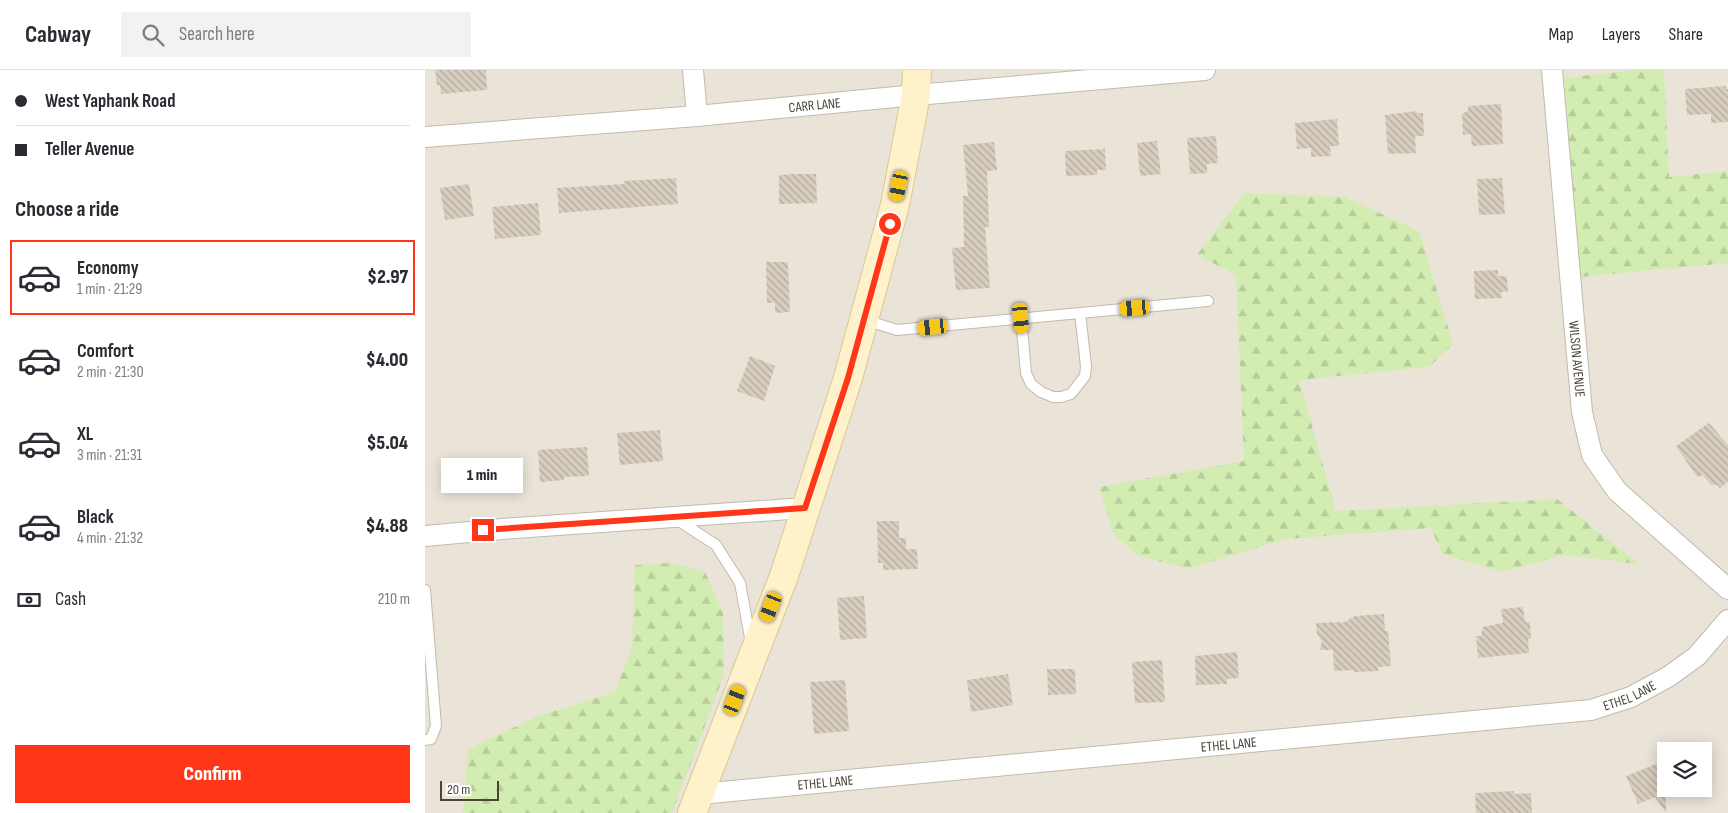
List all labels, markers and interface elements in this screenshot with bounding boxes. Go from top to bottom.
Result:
search box [121,12,471,57]
text: Cabway [25,20,91,49]
icon: search [139,21,167,49]
text: Search here [179,23,255,46]
text: Map [1549,24,1574,45]
text: Layers [1602,24,1641,45]
text: Share [1669,24,1703,45]
text: West Yaphank Road [45,90,175,113]
street label: CARR LANE [788,94,842,116]
text: Teller Avenue [45,138,134,161]
car [888,170,909,202]
text: Choose a ride [15,196,119,223]
route start [879,213,901,235]
icon: car [17,255,62,300]
text: Economy [77,257,139,280]
text: $2.97 [367,266,408,289]
text: 1 min · 21:29 [77,280,142,299]
car [1119,299,1150,317]
car [1011,302,1030,334]
car [917,318,948,336]
street label: WILSON AVENUE [1566,320,1589,398]
icon: car [17,338,62,383]
text: Comfort [77,340,134,363]
text: $4.00 [366,349,408,372]
text: 2 min · 21:30 [77,363,144,382]
icon: car [17,421,62,466]
text: XL [77,423,93,446]
text: $5.04 [367,432,408,455]
text: 3 min · 21:31 [77,446,142,465]
callout: 1 min [442,458,524,492]
text: 1 min [467,466,497,485]
icon: car [17,504,62,549]
text: Black [77,506,114,529]
text: $4.88 [366,515,408,538]
route end [472,519,494,541]
text: 4 min · 21:32 [77,529,143,548]
icon: cash [15,586,43,614]
text: Cash [55,588,86,611]
text: 210 m [378,590,410,609]
car [758,590,783,624]
street label: ETHEL LANE [1601,677,1659,714]
car [722,683,747,717]
street label: ETHEL LANE [1200,733,1258,755]
map controls [1657,742,1712,797]
button: layers [1657,742,1712,797]
button: Confirm [15,745,410,803]
street label: ETHEL LANE [797,771,854,793]
scale bar [440,778,499,801]
text: 20 m [447,781,470,798]

